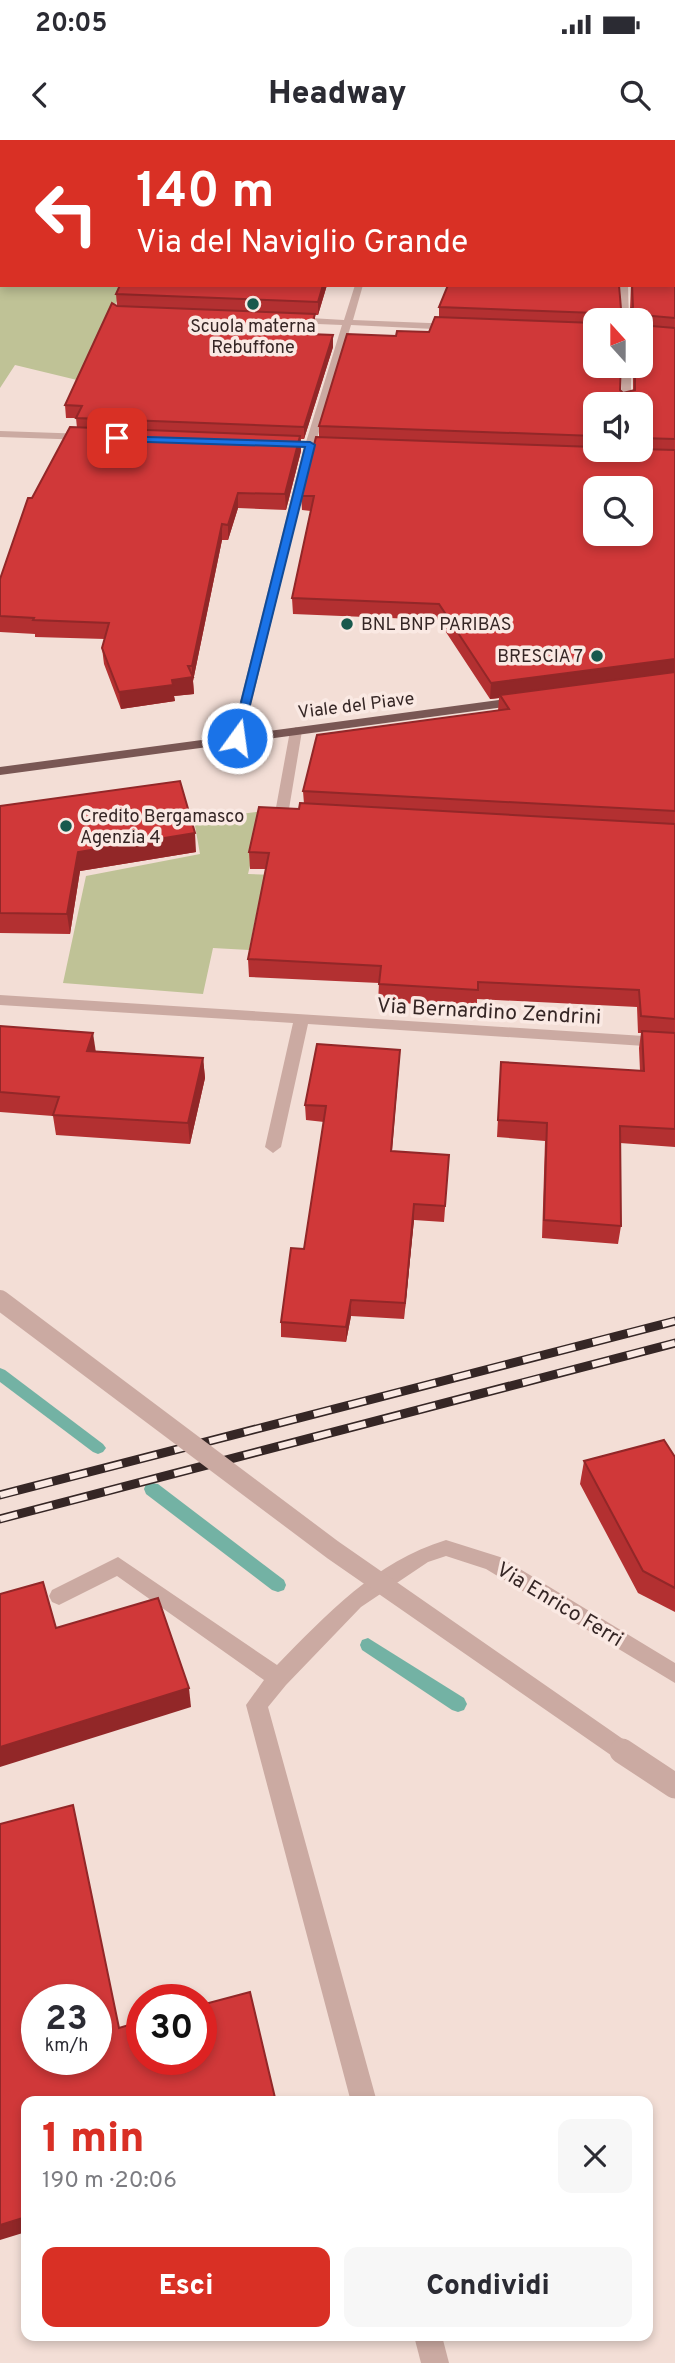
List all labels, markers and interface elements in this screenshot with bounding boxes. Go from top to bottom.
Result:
text: 20:05 [35,8,107,41]
text: Headway [268,75,407,115]
icon: back [21,76,59,114]
icon: search [616,76,654,114]
text: 140 m [136,163,275,225]
icon: left [21,168,112,259]
text: Via del Naviglio Grande [136,224,468,264]
marker: Scuola materna Rebuffone [245,296,261,312]
north arrow [583,308,653,378]
map controls [583,308,653,546]
place label: Scuola materna Rebuffone [190,316,316,360]
button: sound [583,392,653,462]
pin [87,408,147,468]
icon: arrive [98,419,136,457]
button: search [583,476,653,546]
place label: BNL BNP PARIBAS [361,614,512,637]
marker: BNL BNP PARIBAS [339,616,355,632]
place label: BRESCIA 7 [497,646,583,669]
marker: BRESCIA 7 [589,648,605,664]
street label: Viale del Piave [297,688,416,725]
position arrow [200,701,274,775]
place label: Credito Bergamasco Agenzia 4 [80,806,244,850]
marker: Credito Bergamasco Agenzia 4 [58,818,74,834]
street label: Via Bernardino Zendrini [376,993,602,1032]
street label: Via Enrico Ferri [491,1557,628,1654]
speed limit sign: 30 [126,1984,217,2075]
text: 23 [45,1998,88,2042]
text: km/h [45,2035,88,2058]
text: 1 min [42,2114,145,2167]
button: close [558,2119,632,2193]
text: 190 m · 20:06 [42,2167,177,2196]
button: Esci [42,2247,330,2327]
button: Condividi [344,2247,632,2327]

